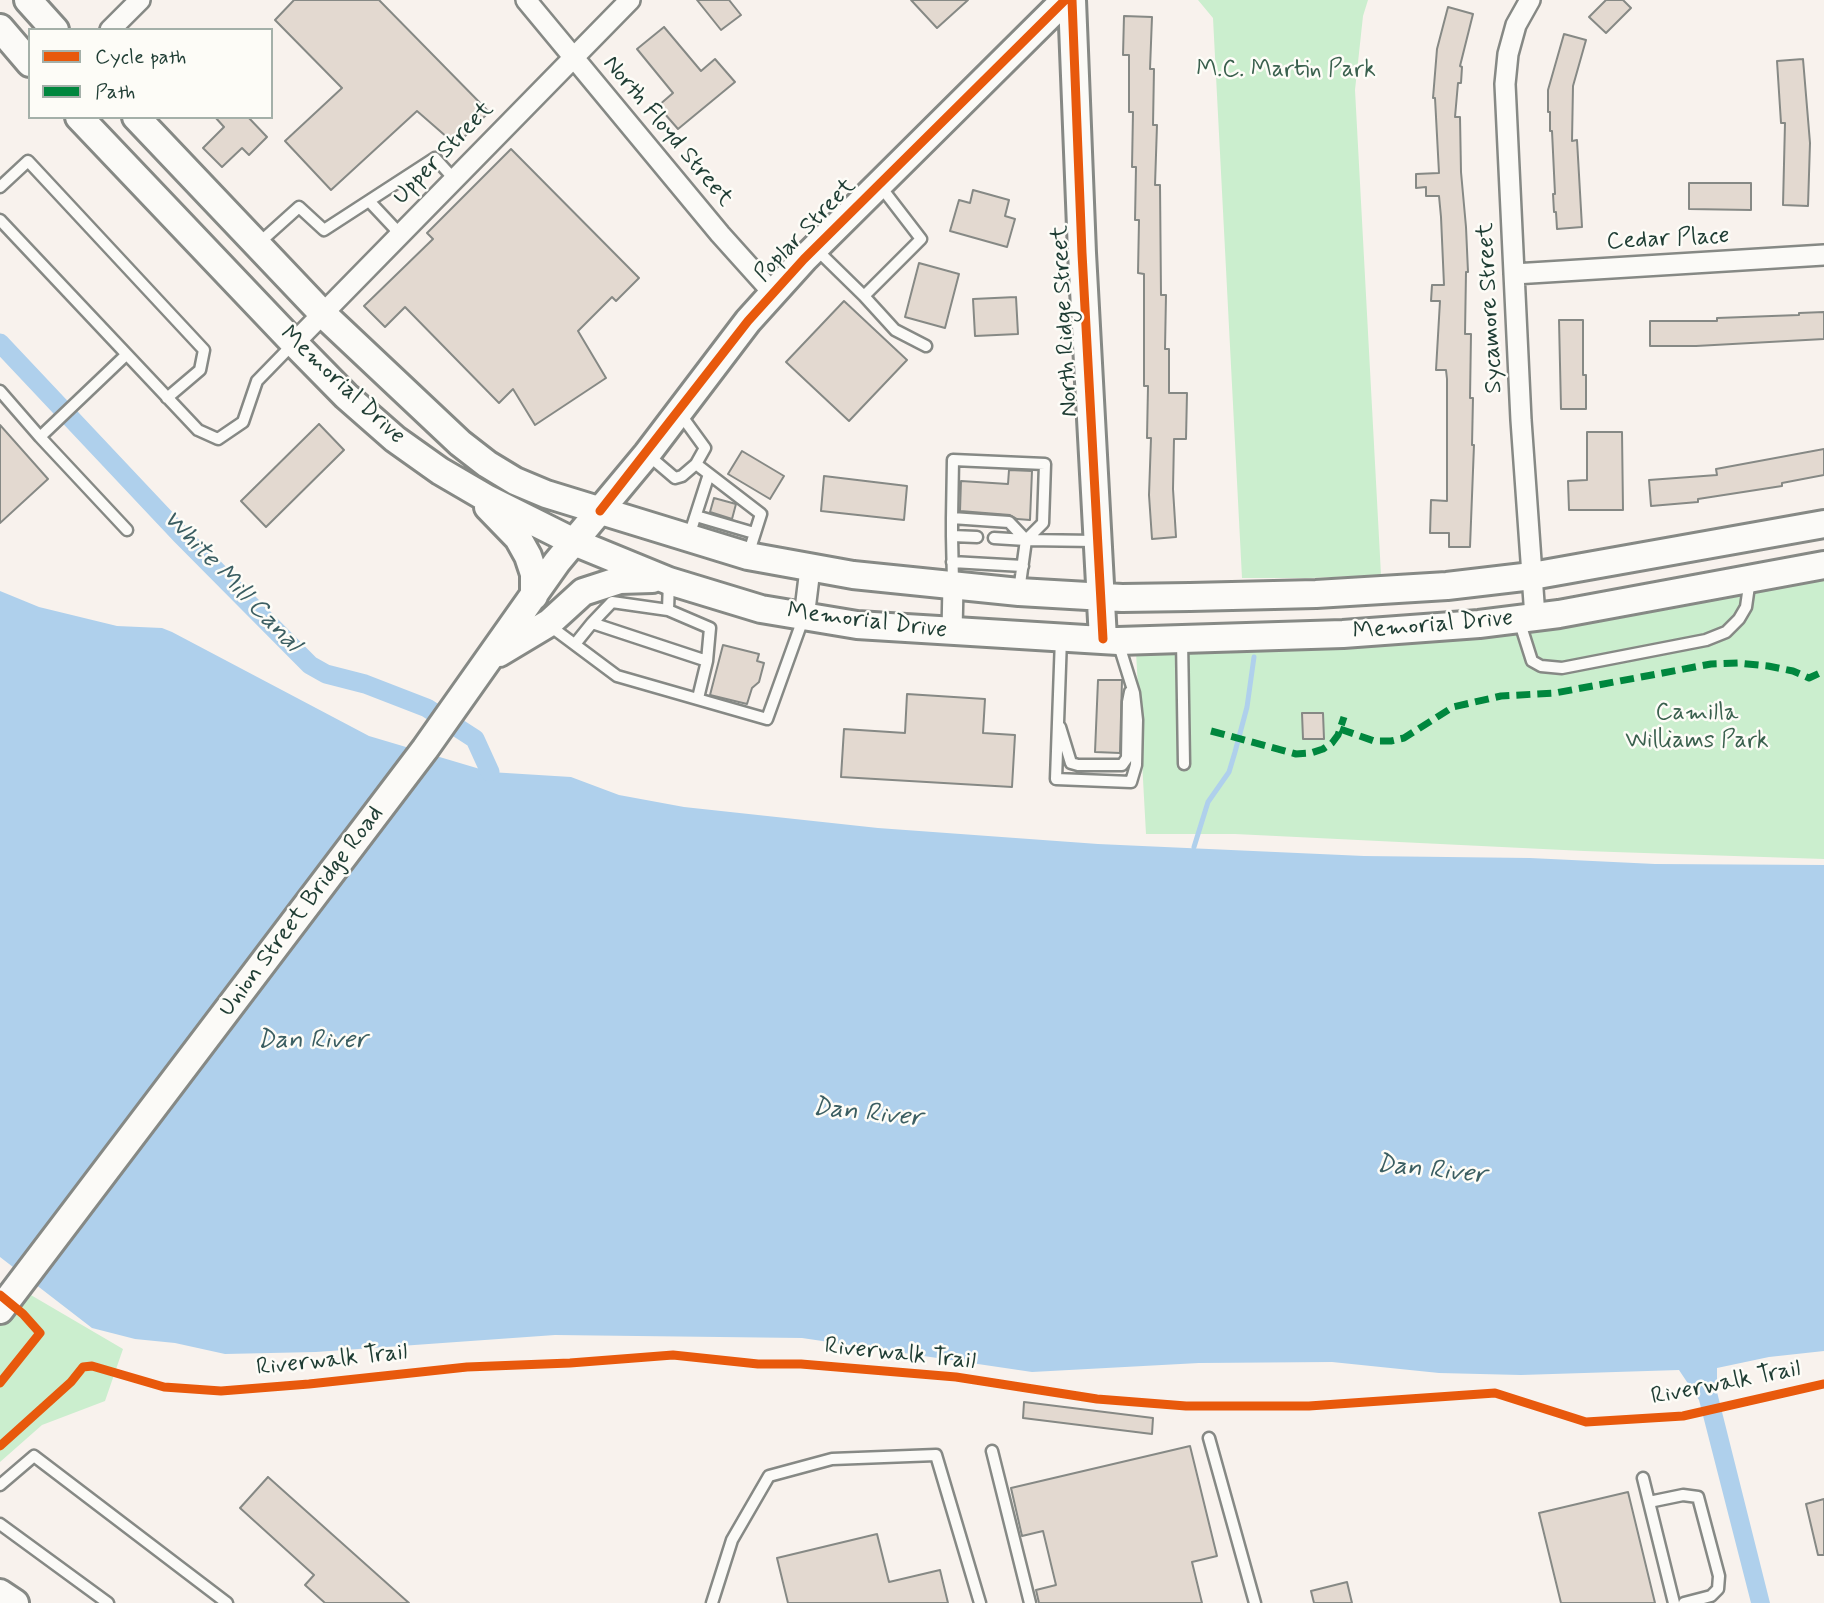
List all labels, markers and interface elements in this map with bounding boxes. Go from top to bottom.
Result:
legend [28,28,273,119]
text: Cycle path [95,43,186,71]
street label: North Floyd Street [595,51,739,213]
park label: M.C. Martin Park [1196,57,1376,85]
text: Path [95,78,135,106]
street label: Upper Street [387,96,501,212]
street label: Poplar Street [749,173,863,289]
street label: Sycamore Street [1472,222,1510,394]
street label: Cedar Place [1606,222,1730,258]
street label: North Ridge Street [1047,224,1085,418]
street label: Memorial Drive [273,321,411,451]
water label: White Mill Canal [155,504,307,660]
street label: Memorial Drive [785,598,949,646]
street label: Memorial Drive [1352,605,1514,647]
park label: Camilla Williams Park [1625,700,1769,756]
street label: Union Street Bridge Road [213,801,391,1023]
water label: Dan River [257,1026,367,1058]
water label: Dan River [810,1093,924,1135]
water label: Dan River [1374,1150,1488,1192]
street label: Riverwalk Trail [823,1333,977,1377]
street label: Riverwalk Trail [255,1339,409,1383]
street label: Riverwalk Trail [1649,1355,1803,1413]

